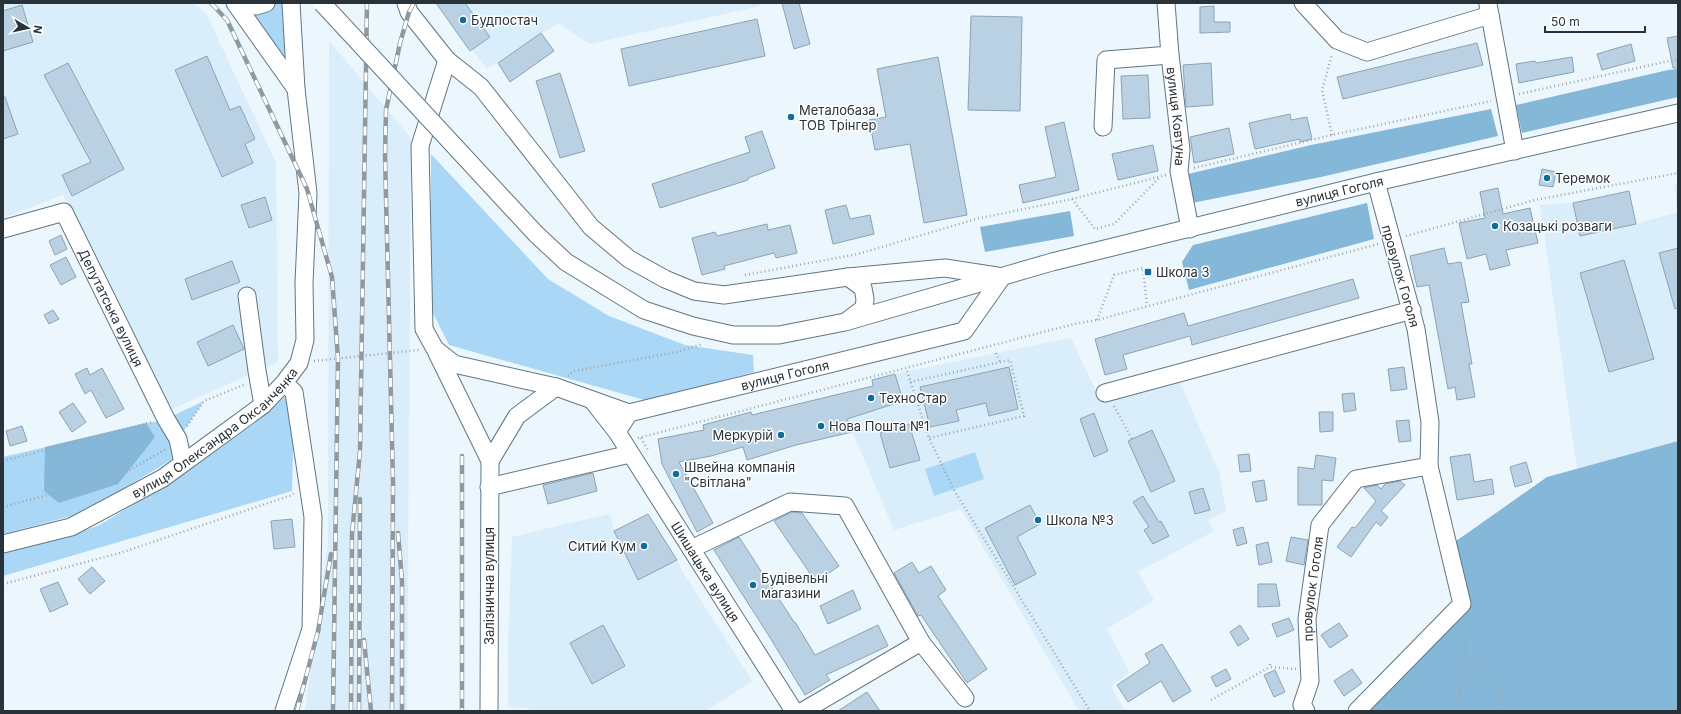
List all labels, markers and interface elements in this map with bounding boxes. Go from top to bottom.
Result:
north arrow [8,8,48,48]
scale bar [1545,8,1645,34]
place label: Будпостач [471,12,538,28]
text: 50 m [1551,14,1580,29]
marker: Будпостач [458,15,468,25]
text: N [30,24,45,35]
street label: вулиця Ковтуна [1163,66,1189,167]
place label: Металобаза, ТОВ Трінгер [799,102,879,133]
marker: Металобаза, ТОВ Трінгер [786,112,796,122]
place label: Теремок [1555,170,1610,186]
street label: вулиця Гоголя [1294,173,1385,210]
marker: Теремок [1542,173,1552,183]
place label: Козацькі розваги [1503,218,1612,234]
marker: Козацькі розваги [1490,221,1500,231]
street label: провулок Гоголя [1379,223,1423,329]
street label: Депутатська вулиця [75,246,147,369]
place label: Школа 3 [1156,264,1209,280]
marker: Школа 3 [1143,267,1153,277]
street label: вулиця Гоголя [739,356,831,393]
street label: вулиця Олександра Оксанченка [129,364,301,501]
place label: ТехноСтар [879,390,947,406]
marker: ТехноСтар [866,393,876,403]
place label: Нова Пошта №1 [829,418,929,434]
marker: Нова Пошта №1 [816,421,826,431]
place label: Меркурій [713,427,773,443]
marker: Меркурій [776,430,786,440]
place label: Швейна компанія "Світлана" [684,459,795,490]
marker: Швейна компанія "Світлана" [671,469,681,479]
place label: Школа №3 [1046,512,1114,528]
marker: Школа №3 [1033,515,1043,525]
street label: Шишацька вулиця [668,519,743,625]
street label: Залізнична вулиця [481,527,497,645]
street label: провулок Гоголя [1299,535,1326,642]
place label: Ситий Кум [568,538,636,554]
marker: Ситий Кум [639,541,649,551]
place label: Будівельні магазини [761,570,828,601]
marker: Будівельні магазини [748,580,758,590]

